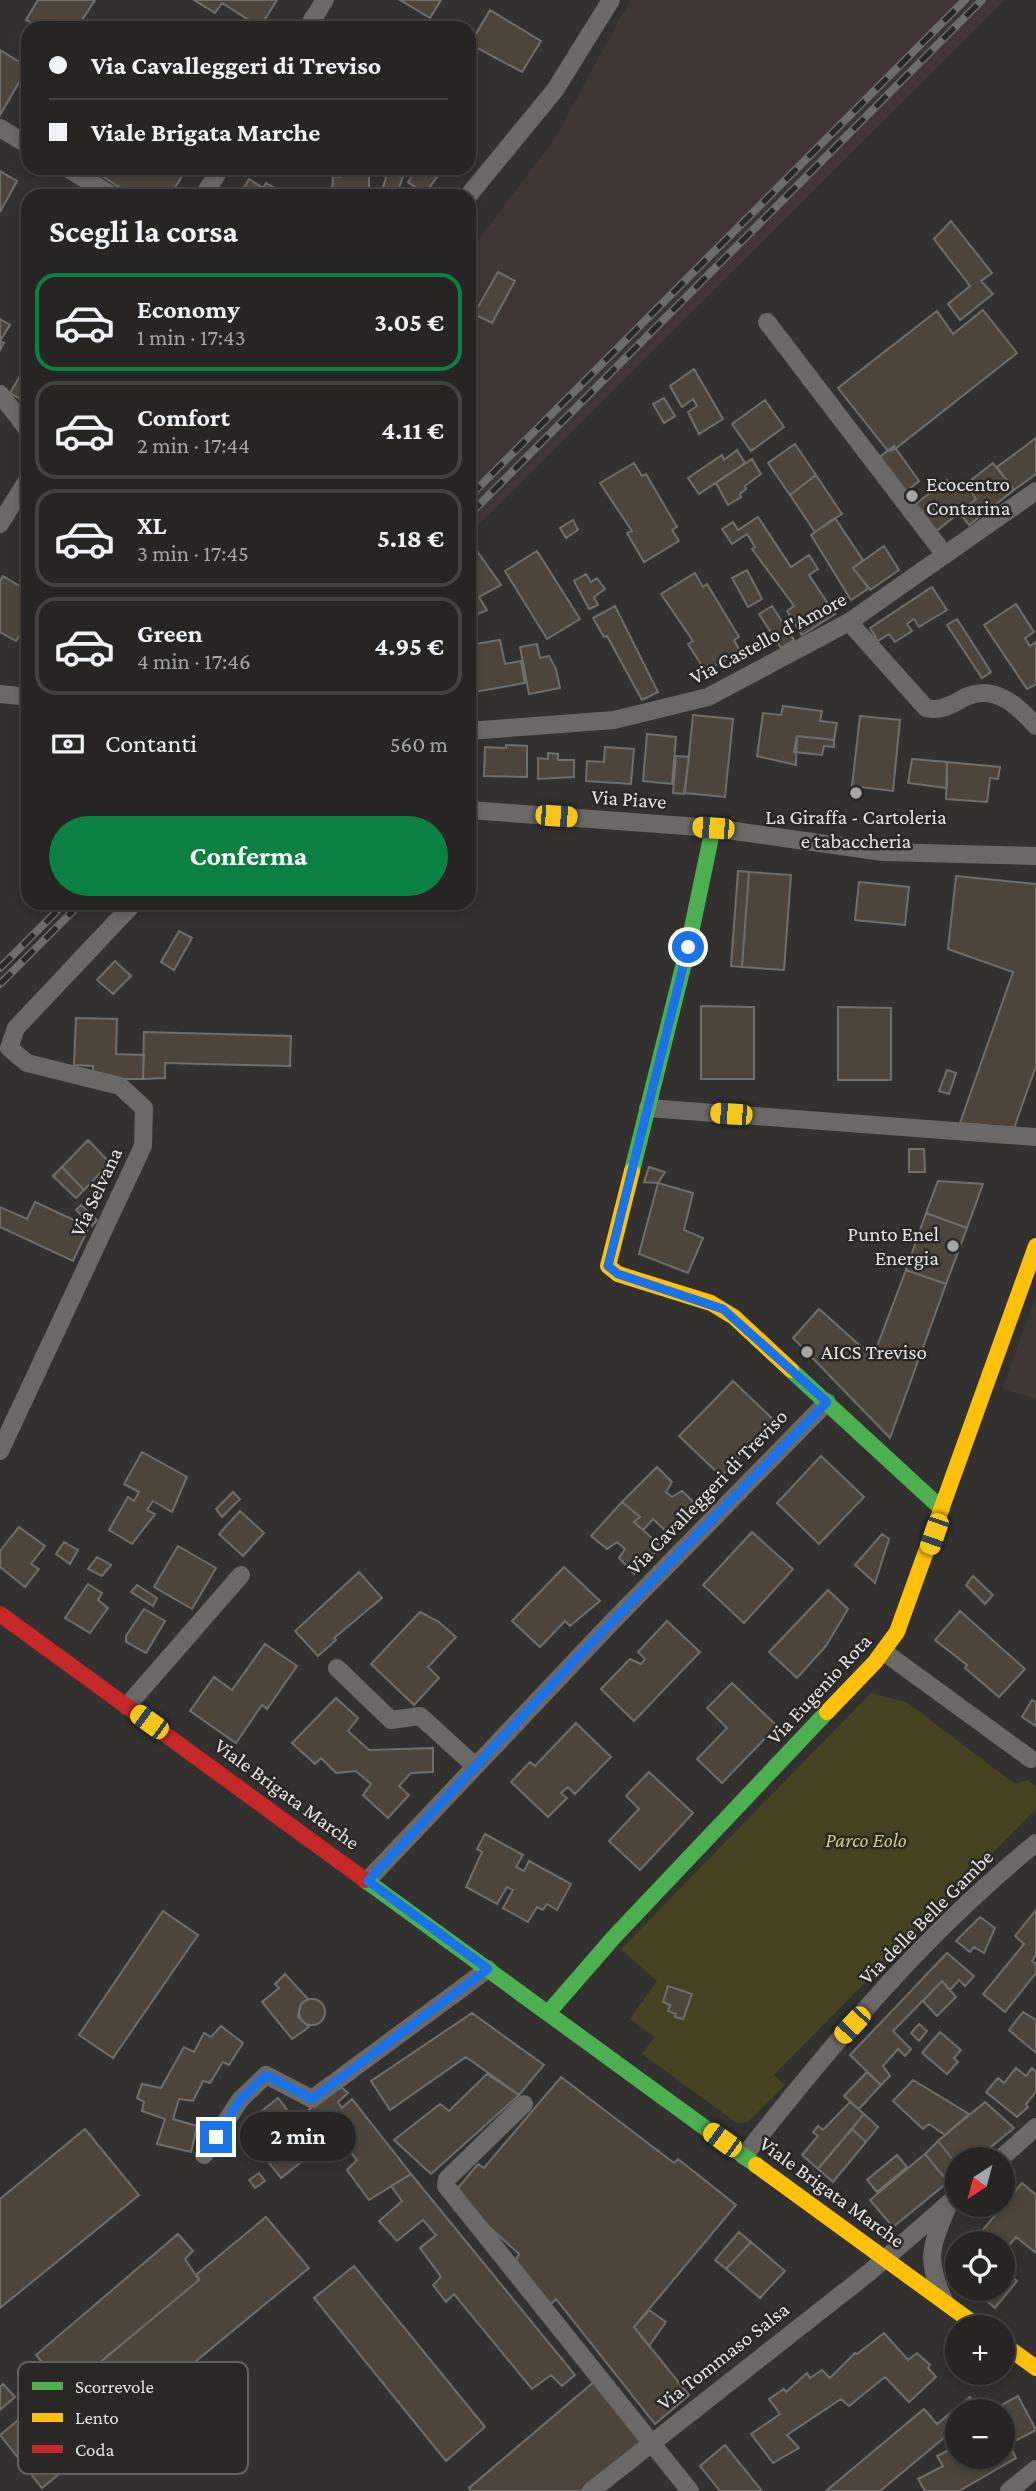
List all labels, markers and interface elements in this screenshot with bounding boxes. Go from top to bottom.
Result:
text: Via Cavalleggeri di Treviso [91,51,381,80]
text: Viale Brigata Marche [91,118,320,147]
text: Scegli la corsa [49,213,238,249]
icon: car [53,291,116,354]
text: Economy [137,295,240,324]
text: 3.05 € [374,308,444,337]
text: 1 min · 17:43 [137,324,246,350]
icon: car [53,399,116,462]
text: Comfort [137,403,230,432]
text: 4.11 € [381,416,444,445]
text: 2 min · 17:44 [137,432,250,458]
place label: Ecocentro Contarina [926,472,1011,520]
marker: Ecocentro Contarina [904,488,920,504]
icon: car [53,507,116,570]
text: XL [137,511,166,540]
text: 5.18 € [377,524,444,553]
text: 3 min · 17:45 [137,540,249,566]
street label: Via Castello d'Amore [686,587,850,689]
icon: car [53,615,116,678]
text: Green [137,619,203,648]
text: 4.95 € [374,632,444,661]
text: 4 min · 17:46 [137,648,251,674]
icon: cash [49,725,87,763]
text: Contanti [105,729,197,758]
text: 560 m [390,731,448,757]
street label: Via Piave [591,784,667,814]
marker: La Giraffa - Cartoleria e tabaccheria [848,785,864,801]
car [535,804,578,828]
place label: La Giraffa - Cartoleria e tabaccheria [765,805,947,853]
button: Conferma [49,816,448,896]
car [692,816,735,840]
route start [672,931,704,963]
car [710,1102,753,1126]
street label: Via Selvana [65,1143,127,1240]
place label: Punto Enel Energia [847,1222,939,1270]
marker: Punto Enel Energia [945,1238,961,1254]
place label: AICS Treviso [821,1340,927,1364]
marker: AICS Treviso [799,1344,815,1360]
street label: Via Cavalleggeri di Treviso [622,1404,792,1580]
car [918,1511,951,1557]
street label: Via Eugenio Rota [762,1629,876,1749]
car [126,1701,173,1743]
street label: Viale Brigata Marche [210,1733,364,1855]
park label: Parco Eolo [825,1828,907,1852]
street label: Via delle Belle Gambe [854,1845,998,1989]
car [830,2002,875,2048]
callout: 2 min [241,2112,356,2162]
car [699,2119,746,2161]
route end [200,2121,232,2153]
text: 2 min [270,2123,326,2149]
street label: Viale Brigata Marche [755,2131,909,2253]
north arrow [945,2147,1015,2217]
map controls [945,2147,1015,2469]
button: locate [945,2231,1015,2301]
street label: Via Tommaso Salsa [652,2297,794,2415]
button: + [945,2315,1015,2385]
legend [18,2362,248,2474]
text: Scorrevole [75,2376,154,2397]
button: − [945,2399,1015,2469]
text: Lento [75,2407,119,2428]
text: Coda [75,2439,115,2460]

